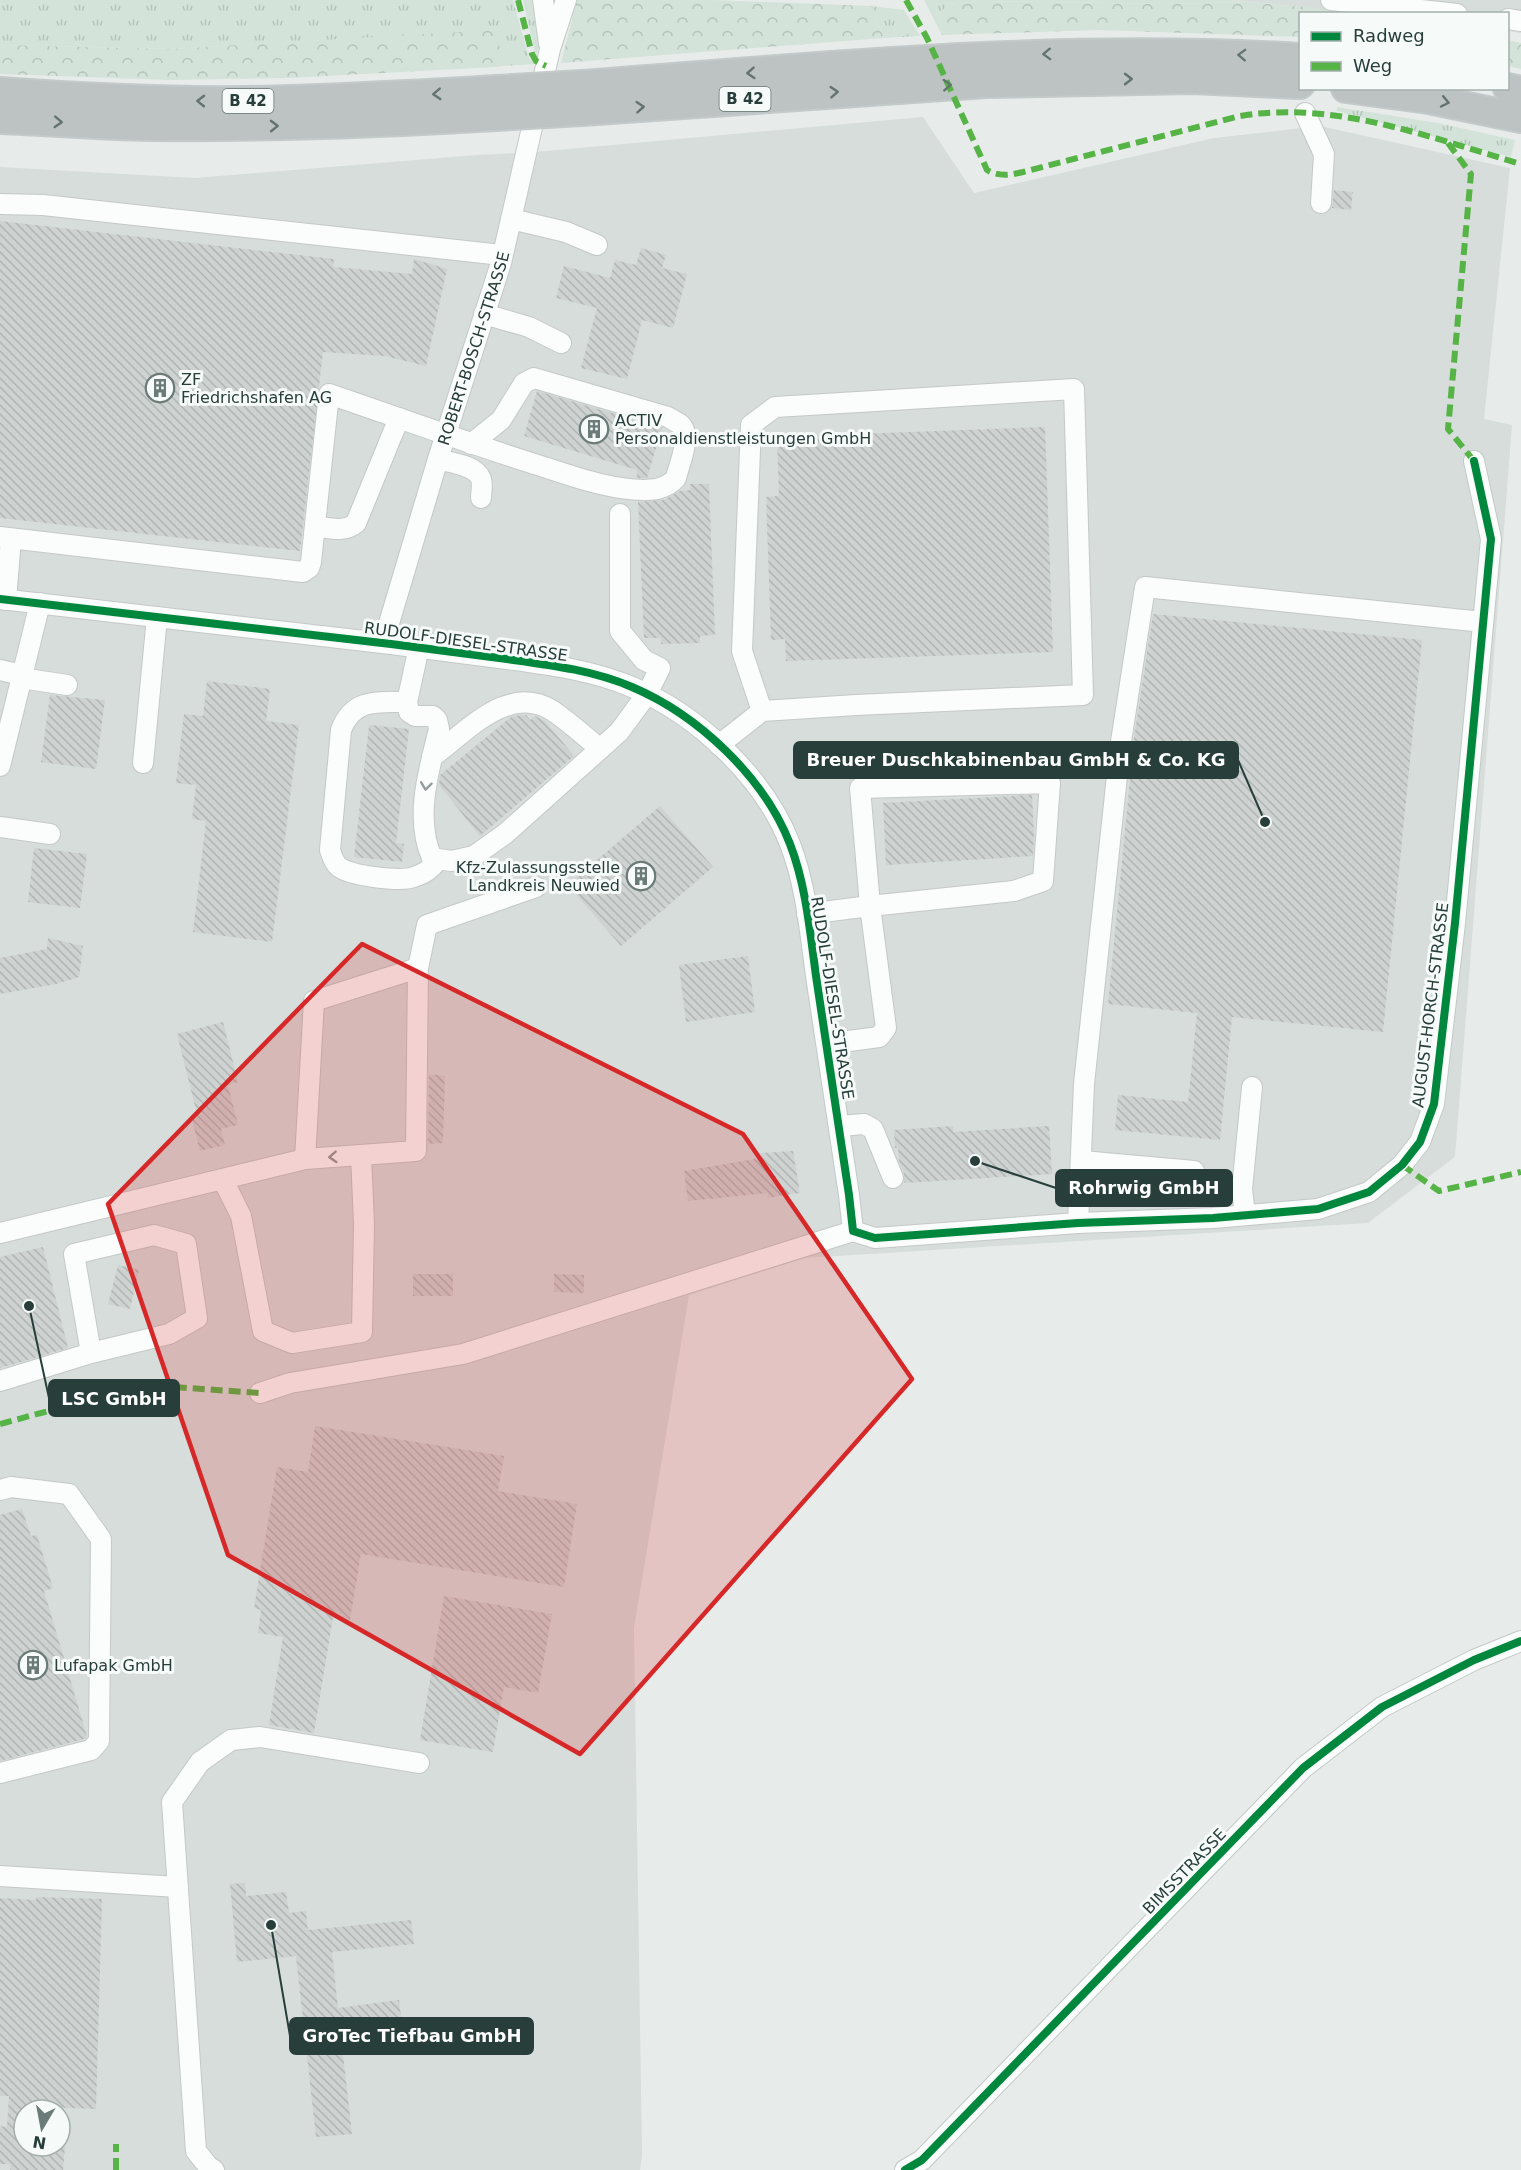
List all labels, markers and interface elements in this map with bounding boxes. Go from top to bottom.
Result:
legend [1299,12,1509,90]
text: Radweg [1353,25,1425,46]
one-way arrow [1043,48,1052,61]
one-way arrow [1238,48,1247,61]
text: Weg [1353,55,1392,76]
one-way arrow [747,66,756,79]
one-way arrow [1124,73,1133,85]
one-way arrow [943,78,952,91]
one-way arrow [830,86,839,99]
one-way arrow [433,87,442,100]
road number: B 42 [720,87,771,111]
road number: B 42 [222,89,274,113]
one-way arrow [196,95,205,107]
one-way arrow [1440,95,1450,108]
one-way arrow [635,100,644,113]
one-way arrow [54,115,63,128]
one-way arrow [270,119,279,132]
street label: ROBERT-BOSCH-STRASSE [434,250,513,448]
place label: ZF Friedrichshafen AG [181,370,332,407]
building icon: ZF Friedrichshafen AG [144,372,176,404]
place label: ACTIV Personaldienstleistungen GmbH [615,411,871,448]
building icon: ACTIV Personaldienstleistungen GmbH [578,413,610,445]
street label: RUDOLF-DIESEL-STRASSE [363,618,569,665]
callout: Breuer Duschkabinenbau GmbH & Co. KG [794,742,1238,778]
text: Breuer Duschkabinenbau GmbH & Co. KG [806,749,1226,770]
one-way arrow [420,781,433,790]
place label: Kfz-Zulassungsstelle Landkreis Neuwied [456,858,620,895]
building icon: Kfz-Zulassungsstelle Landkreis Neuwied [625,860,657,892]
street label: RUDOLF-DIESEL-STRASSE [807,895,858,1101]
street label: AUGUST-HORCH-STRASSE [1408,901,1453,1109]
one-way arrow [329,1150,338,1163]
callout: Rohrwig GmbH [1056,1170,1232,1206]
text: Rohrwig GmbH [1068,1177,1220,1198]
callout: LSC GmbH [49,1380,179,1416]
text: LSC GmbH [61,1388,167,1409]
building icon: Lufapak GmbH [17,1649,49,1681]
place label: Lufapak GmbH [54,1656,173,1675]
street label: BIMSSTRASSE [1139,1825,1230,1918]
callout: GroTec Tiefbau GmbH [290,2018,533,2054]
text: GroTec Tiefbau GmbH [302,2025,522,2046]
north arrow [12,2098,72,2158]
text: N [31,2132,48,2153]

